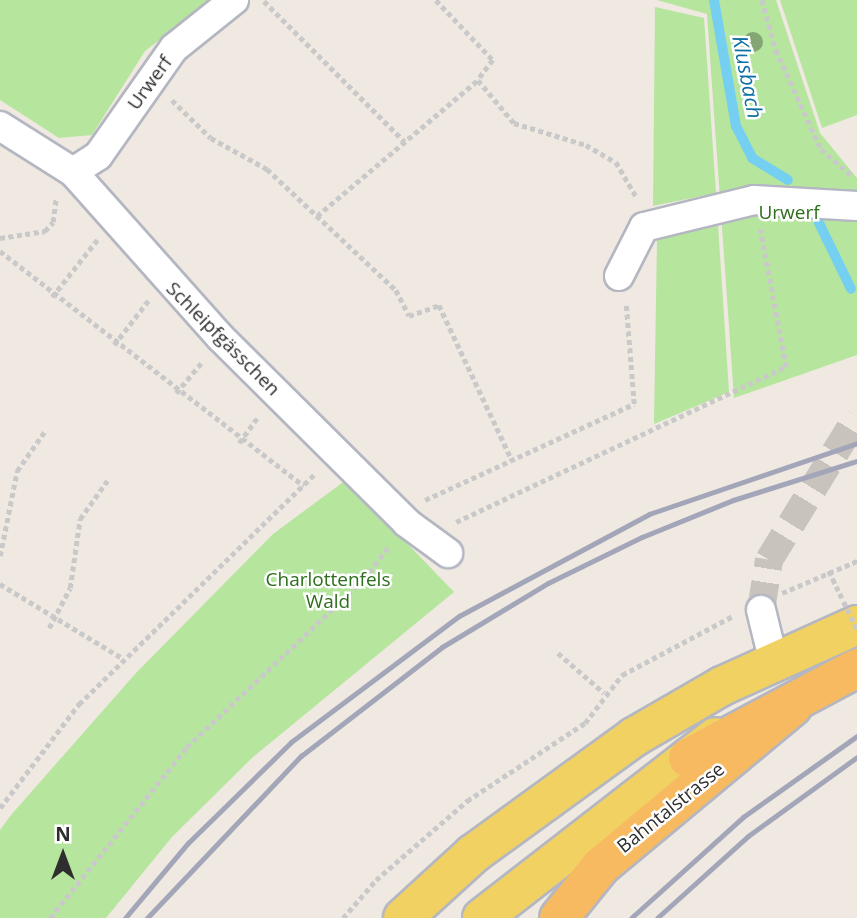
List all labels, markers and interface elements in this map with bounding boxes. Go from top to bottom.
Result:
water label: Klusbach [728,33,768,121]
street label: Urwerf [123,52,177,114]
park label: Urwerf [758,202,820,224]
street label: Schleipfgässchen [161,277,285,401]
park label: Charlottenfels Wald [266,569,390,613]
street label: Bahntalstrasse [613,758,729,858]
north arrow [28,820,98,890]
text: N [55,821,71,847]

